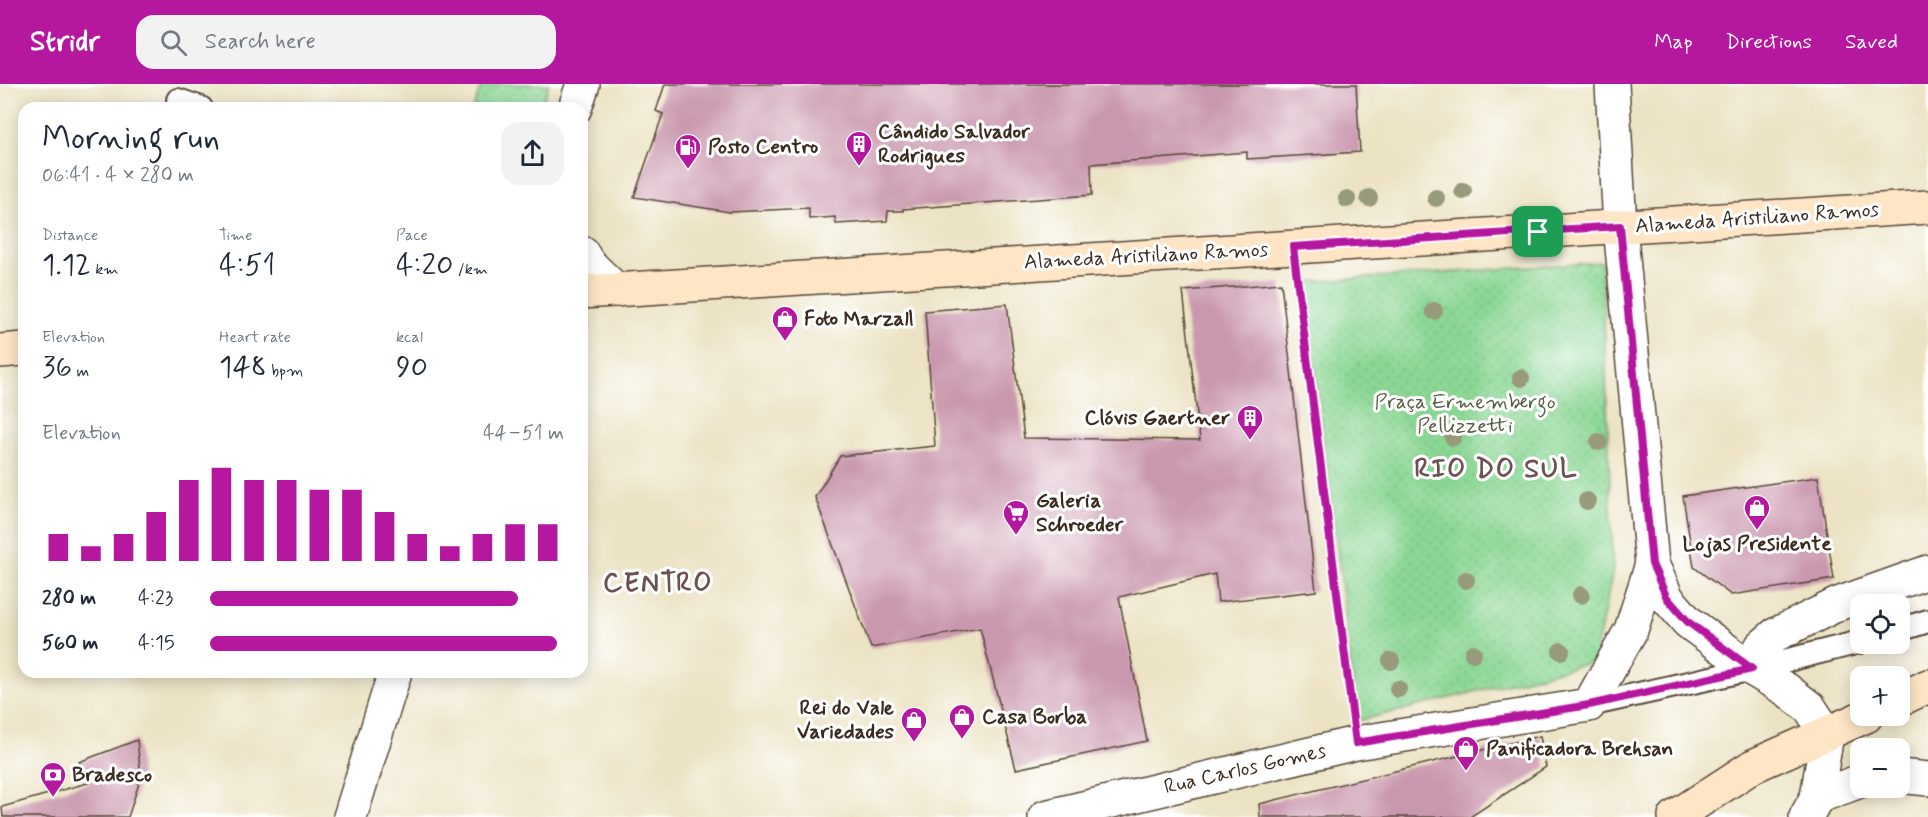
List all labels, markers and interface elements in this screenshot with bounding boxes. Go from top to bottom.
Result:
search box [136,15,556,69]
text: Stridr [30,24,100,61]
icon: search [157,26,190,59]
text: Search here [205,28,316,56]
text: Map [1654,28,1693,56]
text: Directions [1726,28,1812,56]
text: Saved [1845,28,1898,56]
text: Morning run [42,117,220,161]
place label: Cândido Salvador Rodrigues [878,118,1031,170]
button: share [501,122,564,185]
building icon: Cândido Salvador Rodrigues [844,129,874,167]
fuel station icon: Posto Centro [673,132,703,170]
place label: Posto Centro [708,133,818,161]
text: 06:41 · 4 × 280 m [42,162,194,189]
street label: Alameda Aristiliano Ramos [1634,196,1880,240]
pin [1512,206,1563,257]
icon: arrive [1521,215,1554,248]
text: Distance [42,225,98,246]
text: Time [219,225,253,246]
text: Pace [396,225,428,246]
street label: Alameda Aristiliano Ramos [1023,236,1269,276]
text: 1.12 [42,246,91,285]
text: 4:51 [219,246,275,285]
text: 4:20 [396,246,453,285]
text: km [91,259,119,280]
text: /km [453,259,488,280]
shop icon: Foto Marzall [770,304,800,342]
place label: Foto Marzall [804,305,914,333]
text: Elevation [42,327,105,348]
text: Heart rate [219,327,291,348]
text: kcal [396,327,423,348]
text: 36 [42,348,72,387]
text: 148 [219,348,267,387]
text: 90 [396,348,428,387]
text: m [72,361,89,382]
text: bpm [267,361,303,382]
park label: Praça Ermembergo Pellizzetti [1374,388,1556,440]
building icon: Clóvis Gaertner [1235,403,1265,441]
place label: Clóvis Gaertner [1084,404,1230,432]
text: Elevation [42,420,121,447]
text: 44–51 m [483,420,564,447]
district label: RIO DO SUL [1414,452,1578,487]
place label: Galeria Schroeder [1036,487,1124,539]
shop icon: Lojas Presidente [1742,493,1772,531]
supermarket icon: Galeria Schroeder [1001,498,1031,536]
place label: Lojas Presidente [1682,530,1832,558]
district label: CENTRO [603,566,713,601]
text: 280 m [42,585,96,612]
text: 4:23 [138,585,173,612]
map controls [1850,594,1910,798]
button: locate [1850,594,1910,654]
text: 560 m [42,630,98,657]
text: 4:15 [138,630,175,657]
button: + [1850,666,1910,726]
place label: Rei do Vale Variedades [797,694,895,746]
shop icon: Casa Borba [947,702,977,740]
place label: Casa Borba [982,703,1087,731]
shop icon: Rei do Vale Variedades [899,705,929,743]
shop icon: Panificadora Brehsan [1451,734,1481,772]
place label: Panificadora Brehsan [1486,735,1673,763]
street label: Rua Carlos Gomes [1161,737,1329,801]
button: − [1850,738,1910,798]
bank icon: Bradesco [38,760,68,798]
place label: Bradesco [72,761,152,789]

